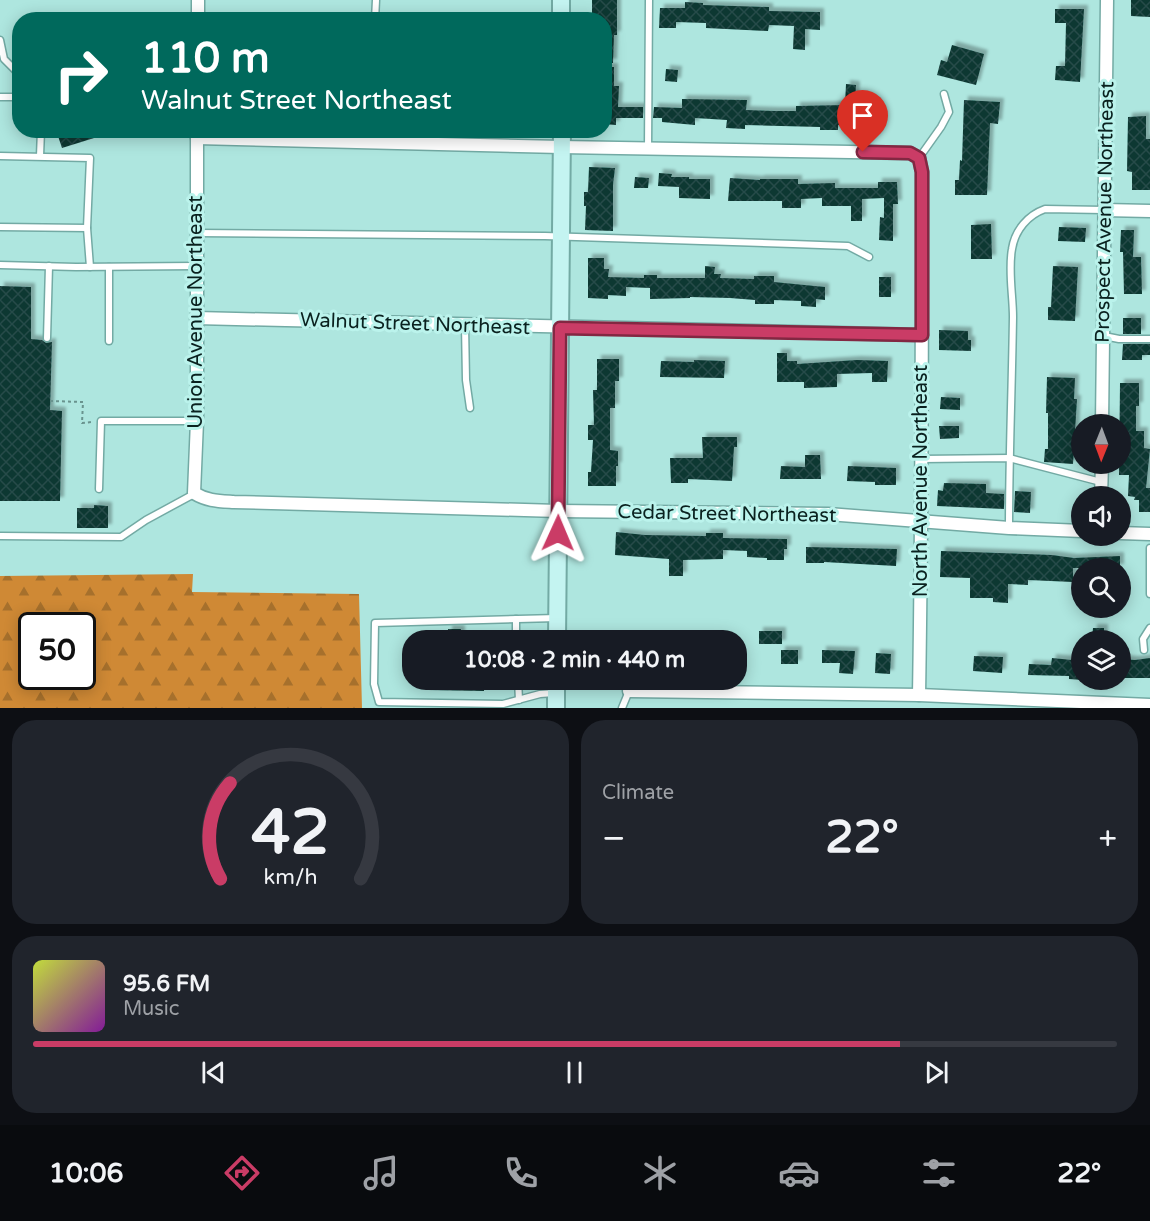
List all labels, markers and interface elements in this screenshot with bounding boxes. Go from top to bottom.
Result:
text: 110 m [141,33,270,84]
icon: right [42,36,120,114]
street label: Prospect Avenue Northeast [1091,81,1119,343]
text: Walnut Street Northeast [141,84,452,117]
pin [837,90,888,152]
icon: arrive [846,99,879,132]
street label: Union Avenue Northeast [184,195,208,429]
street label: Walnut Street Northeast [300,308,531,340]
street label: North Avenue Northeast [909,364,933,597]
north arrow [1071,414,1131,474]
map controls [1071,414,1131,690]
button: sound [1071,486,1131,546]
street label: Cedar Street Northeast [617,500,837,528]
position arrow [526,501,590,565]
button: search [1071,558,1131,618]
speed limit sign: 50 [18,612,96,690]
button: layers [1071,630,1131,690]
text: 10:08 · 2 min · 440 m [464,647,685,673]
text: Climate [602,781,674,805]
text: 42 [251,796,330,871]
text: 22° [825,811,899,865]
text: − [602,819,626,858]
text: + [1098,819,1117,858]
text: km/h [264,864,317,890]
text: 95.6 FM [123,971,210,997]
text: Music [123,997,179,1021]
icon: previous [197,1056,230,1089]
icon: pause [558,1056,591,1089]
icon: next [920,1056,953,1089]
icon: directions [221,1152,263,1194]
icon: music [360,1152,402,1194]
icon: phone [500,1152,542,1194]
icon: climate [639,1152,681,1194]
icon: car [778,1152,820,1194]
icon: filters [918,1152,960,1194]
text: 10:06 [49,1157,124,1190]
text: 22° [1057,1157,1101,1190]

